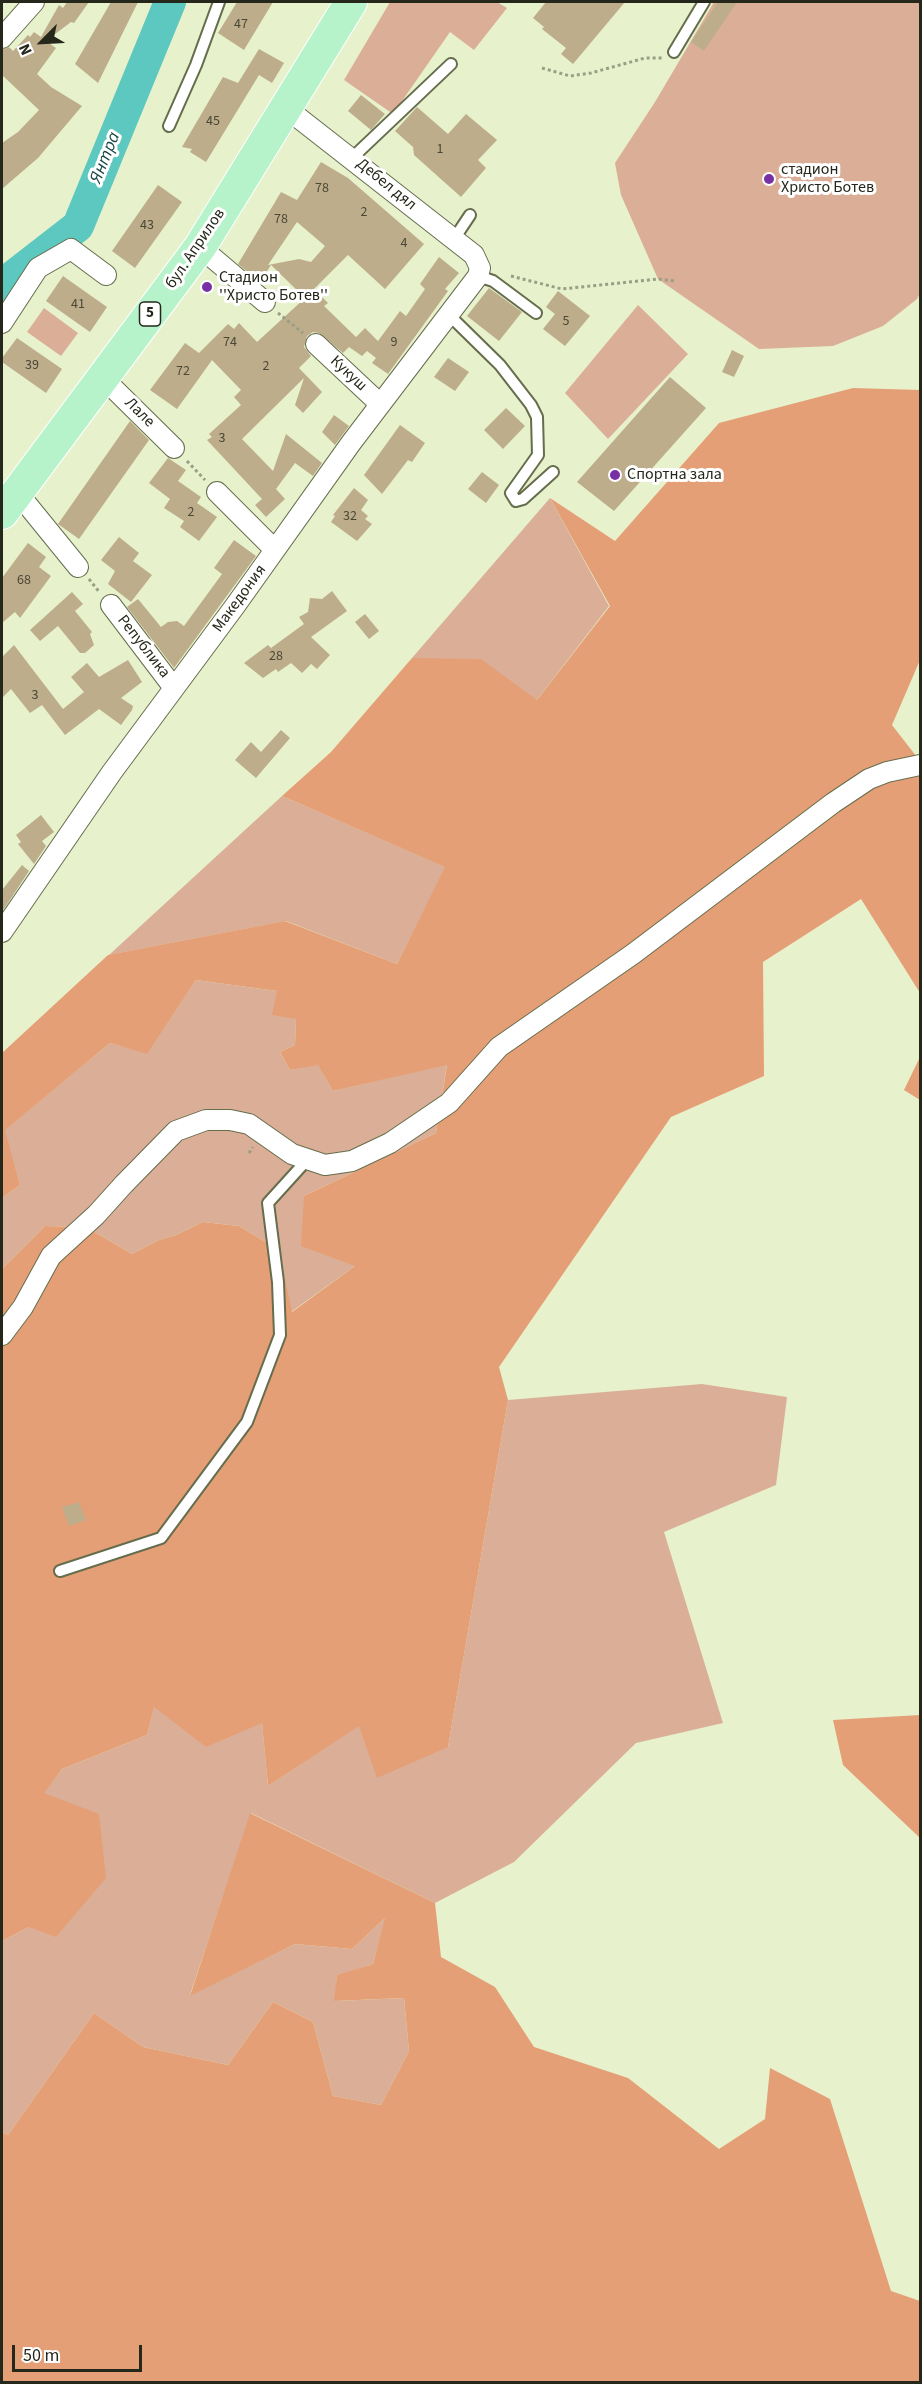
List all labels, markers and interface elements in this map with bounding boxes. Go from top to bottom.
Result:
north arrow [12,12,72,72]
house number: 47 [234,17,248,33]
text: N [13,40,38,59]
house number: 45 [206,114,220,130]
water label: Янтра [86,129,126,187]
house number: 1 [437,142,443,158]
street label: Дебел дял [352,155,420,215]
place label: стадион Христо Ботев [781,160,874,198]
marker: стадион Христо Ботев [762,172,776,186]
house number: 78 [315,181,329,197]
street label: бул. Априлов [162,205,230,293]
house number: 2 [361,205,367,221]
house number: 78 [274,212,288,228]
house number: 43 [140,218,154,234]
house number: 4 [401,236,407,252]
place label: Стадион ''Христо Ботев'' [219,268,328,306]
marker: Стадион ''Христо Ботев'' [200,280,214,294]
house number: 41 [71,297,85,313]
road number: 5 [140,302,160,326]
house number: 5 [563,314,569,330]
house number: 74 [223,335,237,351]
house number: 9 [391,335,397,351]
street label: Кукуш [326,352,370,396]
house number: 39 [25,358,39,374]
house number: 2 [263,359,269,375]
house number: 72 [176,364,190,380]
street label: Лале [120,394,158,432]
house number: 3 [219,431,225,447]
place label: Спортна зала [627,465,722,485]
marker: Спортна зала [608,468,622,482]
house number: 2 [188,505,194,521]
house number: 32 [343,509,357,525]
street label: Македония [209,562,271,636]
house number: 68 [17,573,31,589]
street label: Република [112,612,174,682]
house number: 28 [269,649,283,665]
house number: 3 [32,688,38,704]
scale bar [15,2333,146,2371]
text: 50 m [23,2343,59,2368]

